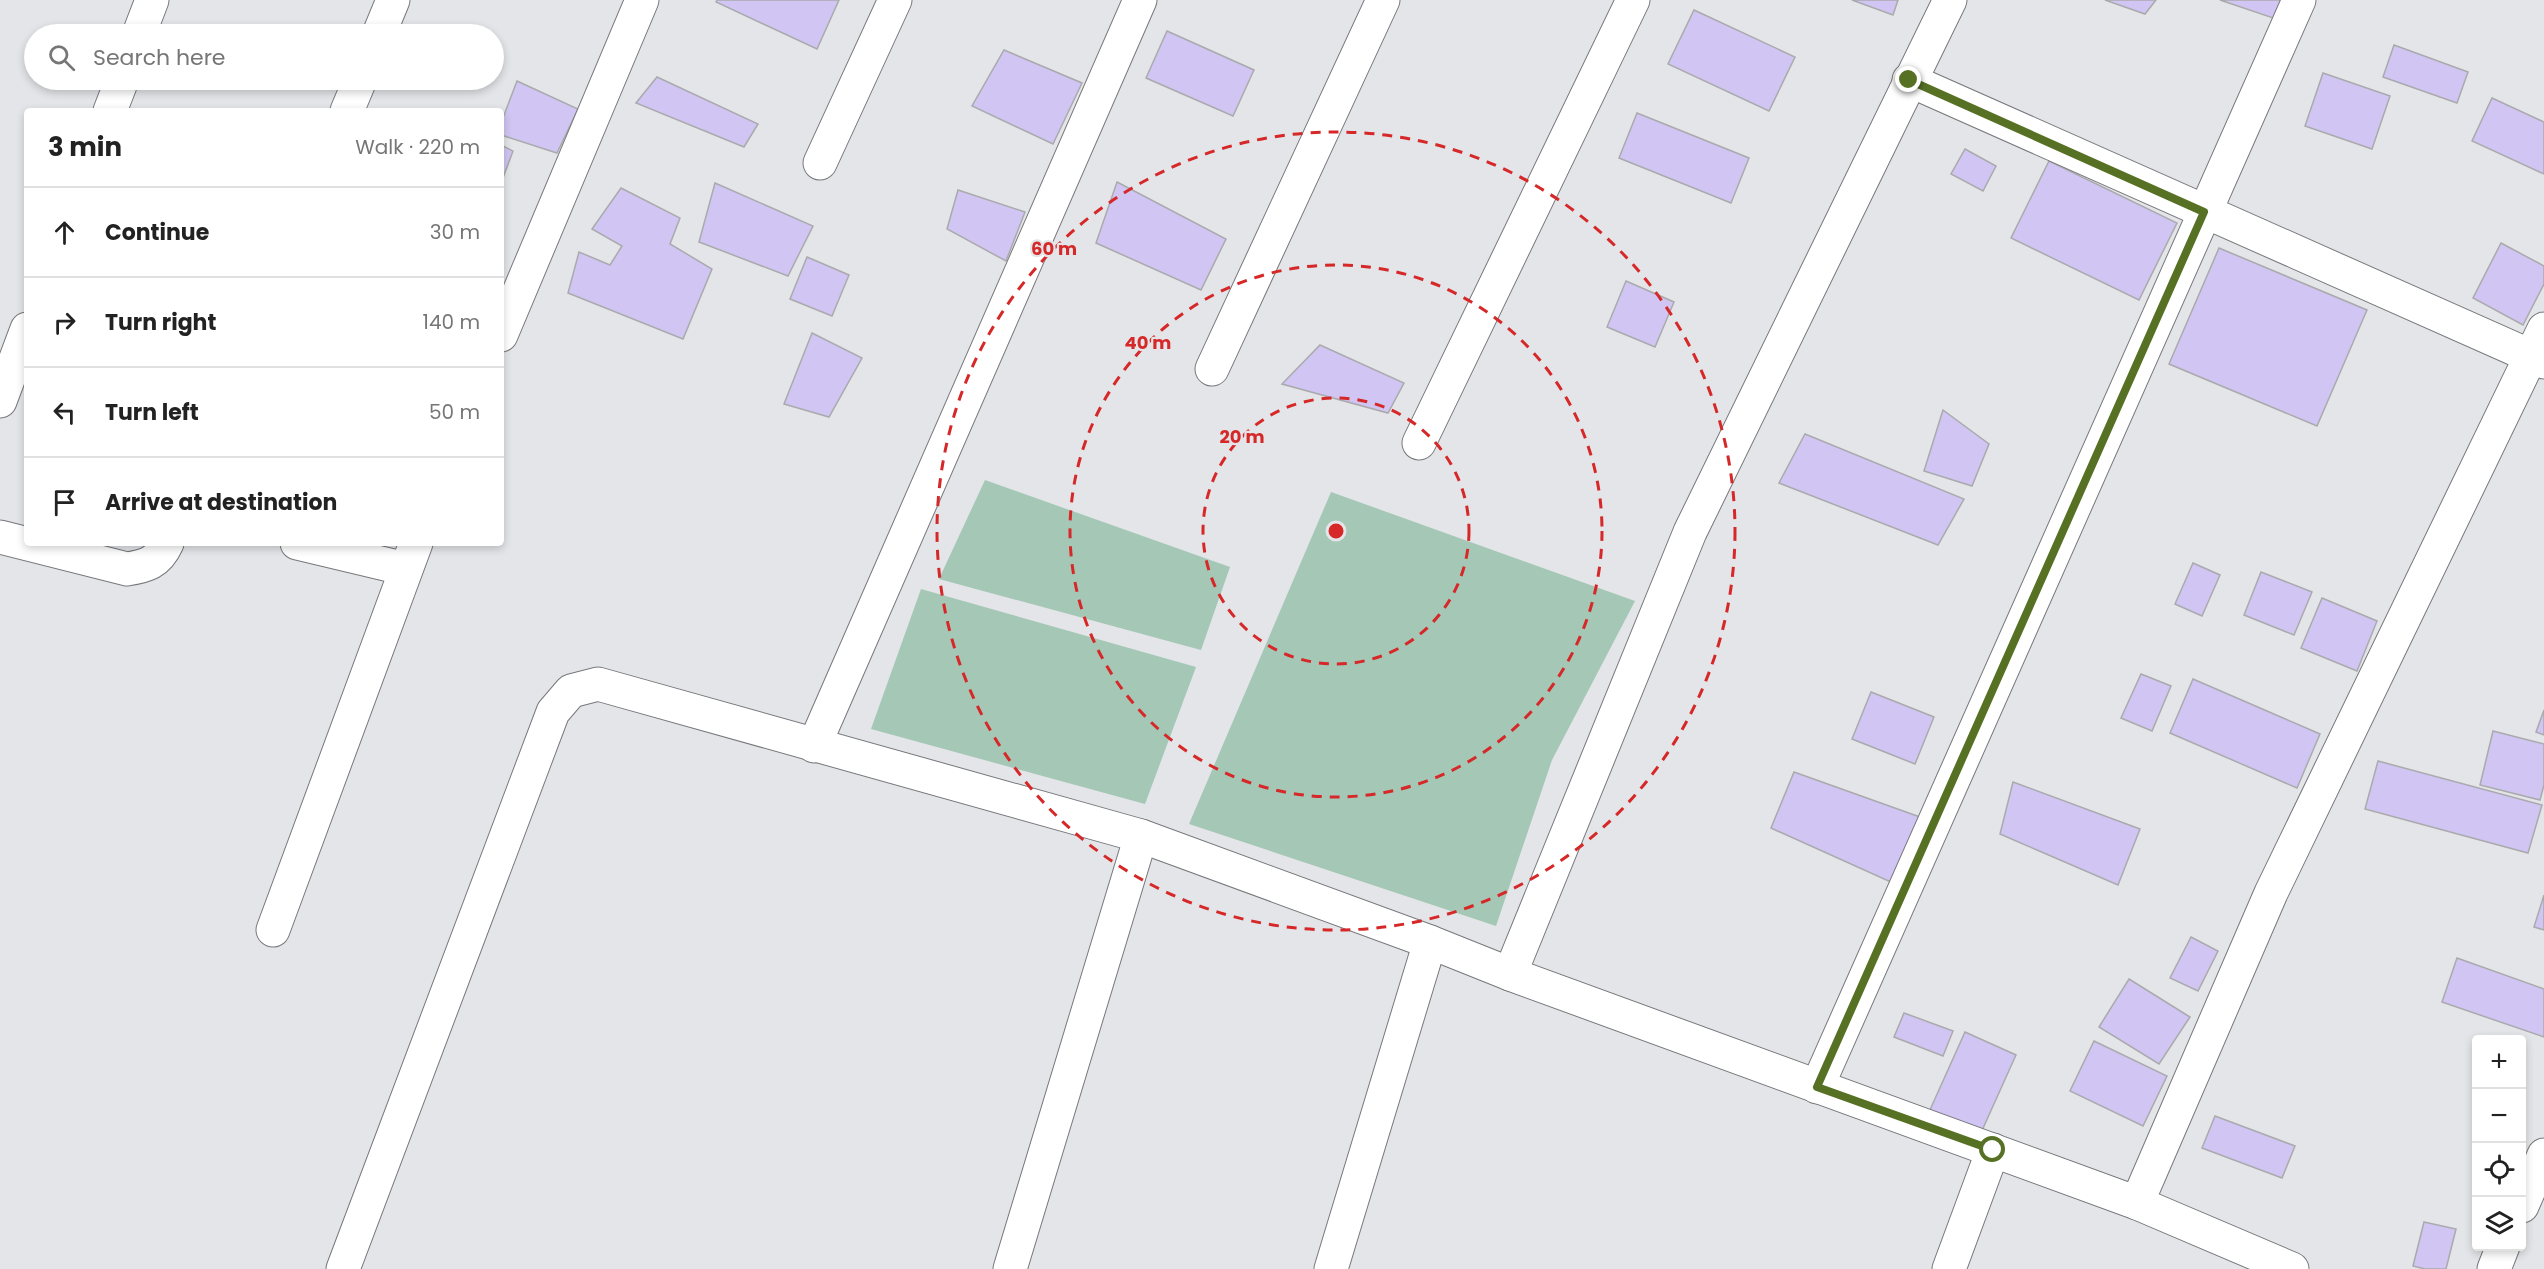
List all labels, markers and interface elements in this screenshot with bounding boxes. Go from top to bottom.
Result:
search box [24,24,504,90]
icon: search [45,41,78,74]
text: Search here [93,42,226,73]
route end [1895,66,1921,92]
text: 3 min [48,129,122,165]
text: Walk · 220 m [355,133,480,161]
icon: ahead [48,216,81,249]
text: Continue [105,217,209,248]
text: 30 m [430,218,480,246]
text: 60 m [1031,236,1077,261]
icon: right [48,306,81,339]
text: Turn right [105,307,216,338]
text: 140 m [423,308,480,336]
text: 40 m [1125,330,1171,355]
icon: left [48,396,81,429]
text: Turn left [105,397,199,428]
text: 50 m [429,398,480,426]
text: 20 m [1220,424,1264,449]
icon: arrive [48,486,81,519]
text: Arrive at destination [105,487,337,518]
centre of rings [1326,521,1346,541]
map controls [2472,1035,2526,1251]
button: + [2472,1035,2526,1089]
button: − [2472,1089,2526,1143]
route start [1979,1136,2005,1162]
button: locate [2472,1143,2526,1197]
button: layers [2472,1197,2526,1251]

